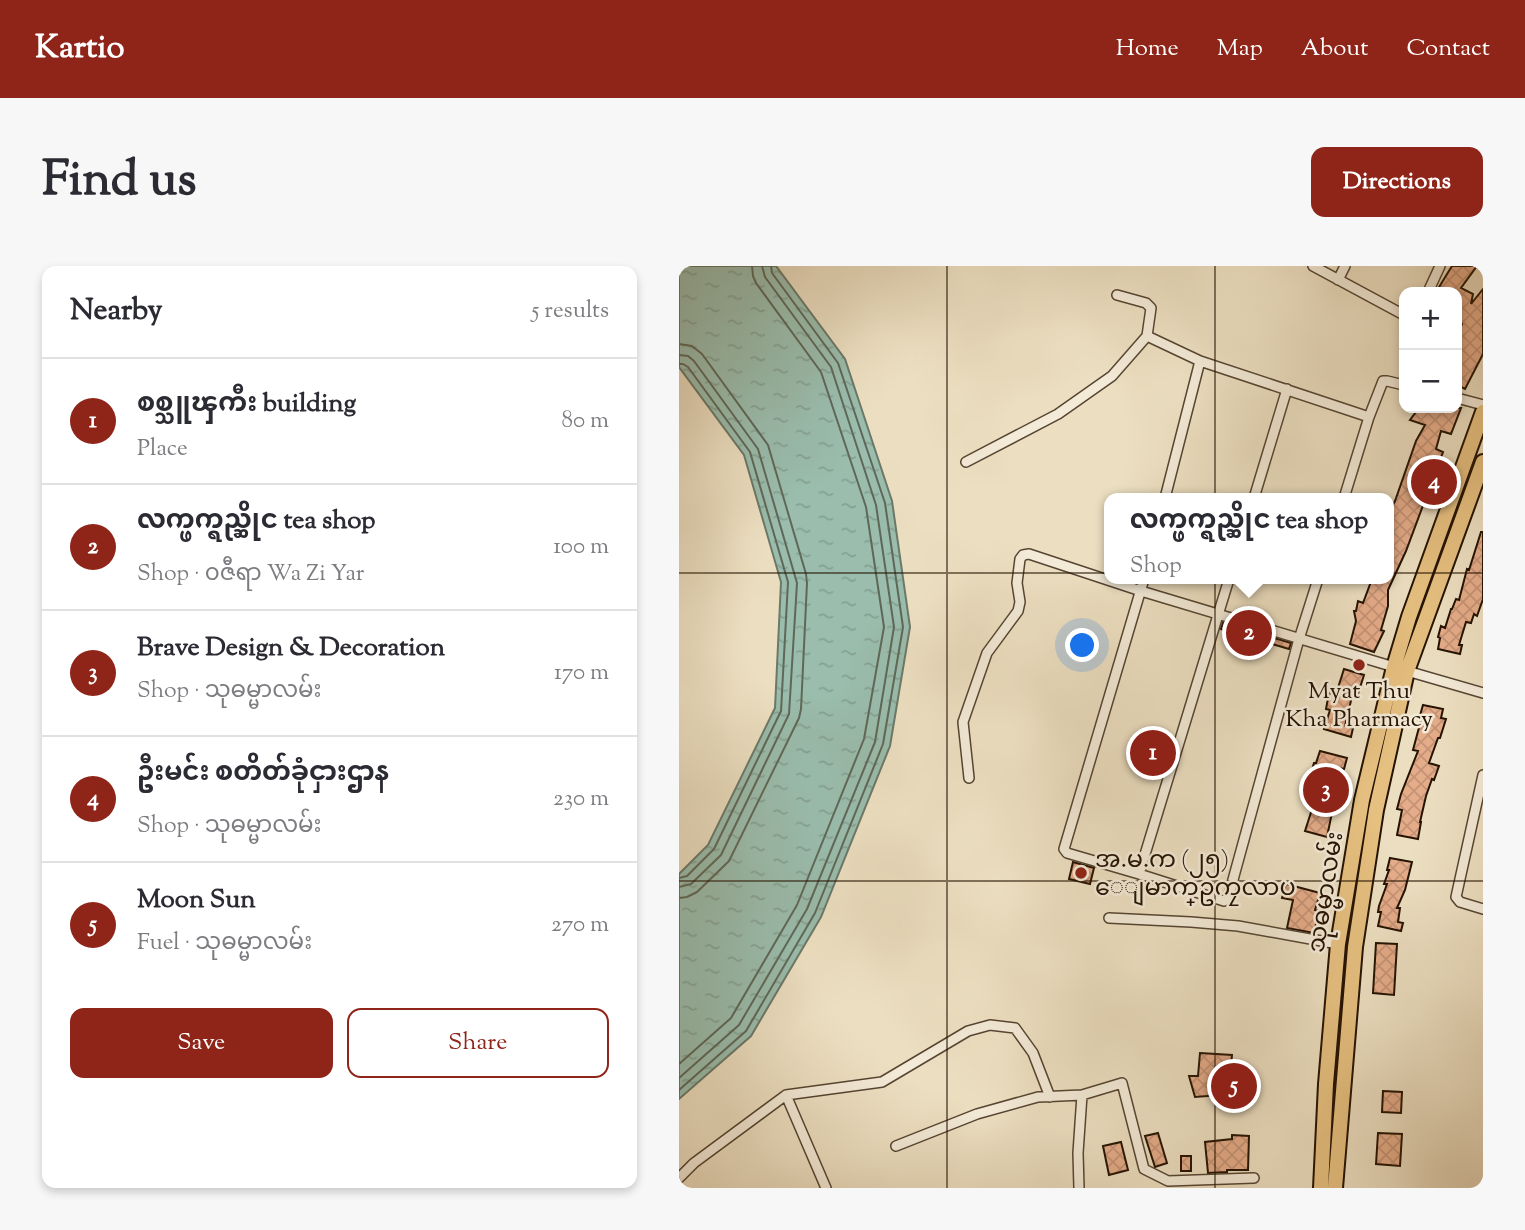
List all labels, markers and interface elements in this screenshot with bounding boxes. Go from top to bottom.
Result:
text: Kartio [35,25,125,73]
text: Home [1116,32,1179,66]
text: Map [1217,32,1263,66]
text: About [1301,32,1368,66]
text: Contact [1406,32,1490,66]
text: Find us [42,147,196,217]
button: Directions [1311,147,1483,217]
map controls [1399,287,1462,413]
button: + [1399,287,1462,350]
text: Nearby [70,290,162,333]
text: 5 results [532,295,609,328]
button: − [1399,350,1462,413]
text: စစ္သူၾကီး building [137,386,356,423]
text: 1 [89,405,97,438]
text: 80 m [561,405,609,438]
text: Place [137,433,188,466]
pin: 4 [1411,456,1457,508]
popup [1104,493,1394,584]
text: လက္ဖက္ရည္ဆိုင tea shop [137,503,376,540]
text: လက္ဖက္ရည္ဆိုင tea shop [1130,503,1368,540]
text: 2 [88,531,98,564]
text: 100 m [553,531,609,564]
text: Shop [1130,550,1182,583]
text: Shop · ၀ဇီရာ Wa Zi Yar [137,558,364,591]
pin: 2 [1226,607,1272,659]
your location [1065,628,1099,662]
text: Brave Design & Decoration [137,630,445,667]
text: 3 [88,657,98,690]
text: 170 m [554,657,609,690]
marker: Myat Thu Kha Pharmacy [1351,657,1367,673]
text: Shop · သုဓမ္မာလမ်း [137,675,322,708]
place label: Myat Thu Kha Pharmacy [1285,675,1433,737]
pin: 1 [1130,727,1176,779]
text: ဦးမင်း စတိတ်ခုံငှားဌာန [137,755,389,792]
pin: 3 [1303,764,1349,816]
text: 4 [87,783,99,816]
text: 230 m [553,783,609,816]
text: Shop · သုဓမ္မာလမ်း [137,810,322,843]
street label: သုဓမ္မာလမ်း [1300,829,1354,955]
place label: အ.မ.က (၂၅) ေျမာက္ဥကၠလာပ [1095,844,1296,906]
marker: အ.မ.က (၂၅) ေျမာက္ဥကၠလာပ [1073,865,1089,881]
text: Moon Sun [137,882,256,919]
text: 5 [89,909,97,942]
text: 270 m [551,909,609,942]
text: Fuel · သုဓမ္မာလမ်း [137,927,312,960]
button: Save [70,1008,333,1078]
button: Share [347,1008,609,1078]
pin: 5 [1211,1060,1257,1112]

